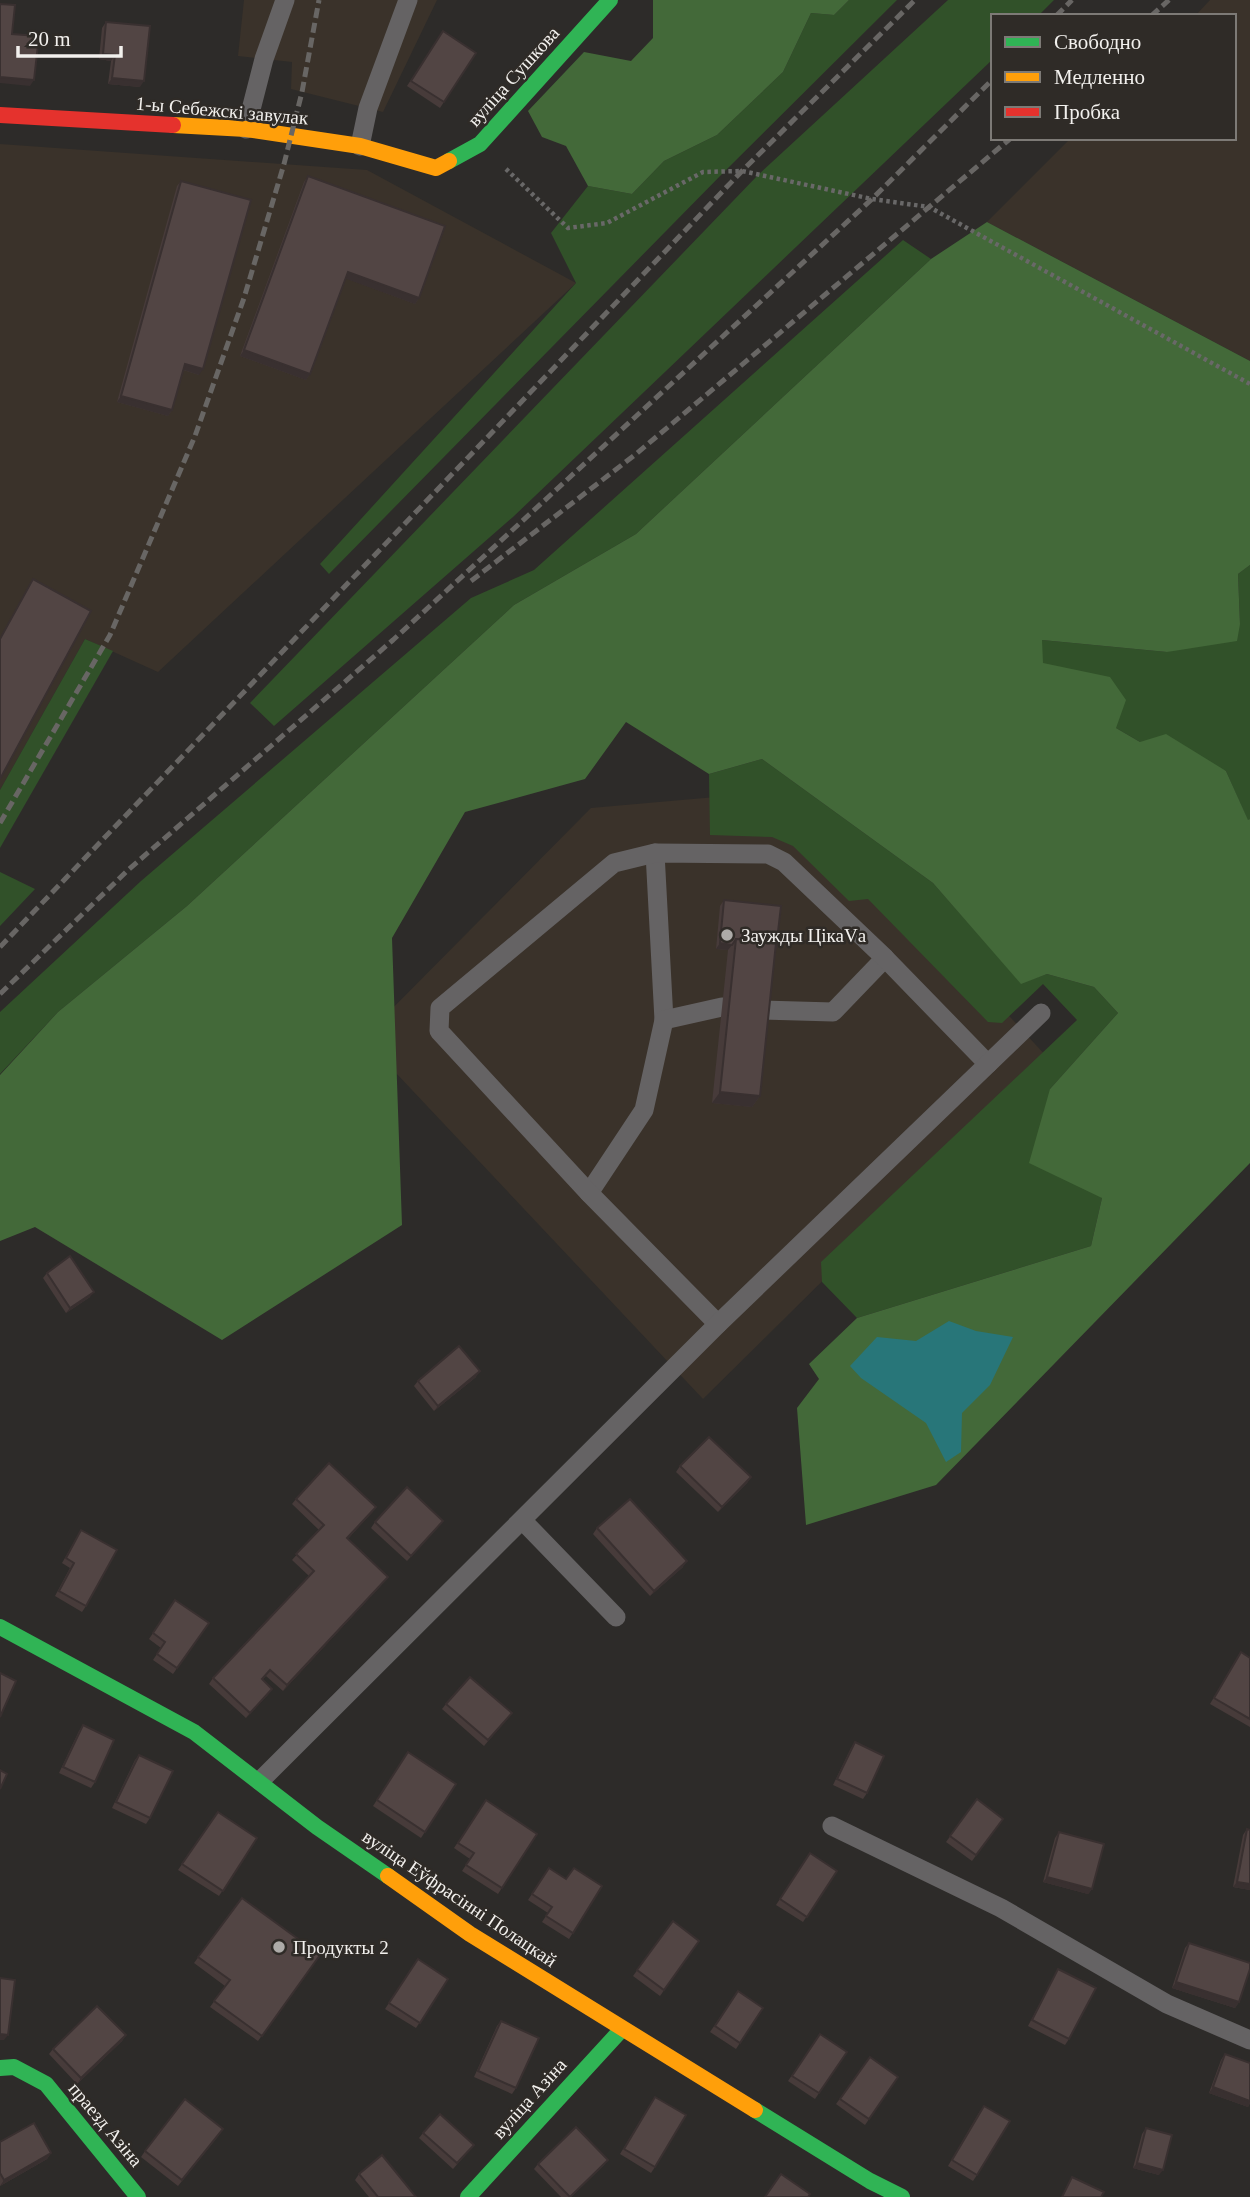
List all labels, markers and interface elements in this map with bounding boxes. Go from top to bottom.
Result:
scale bar [18,14,121,58]
legend [991,14,1236,140]
street label: вуліца Сушкова [463,22,564,130]
text: 20 m [28,27,71,51]
text: Свободно [1054,30,1141,54]
text: Медленно [1054,65,1145,89]
street label: 1-ы Себежскі завулак [135,92,310,129]
text: Пробка [1054,100,1121,124]
place label: Заужды ЦікаVа [741,925,867,946]
marker: Заужды ЦікаVа [719,927,735,943]
street label: вуліца Еўфрасінні Полацкай [359,1826,561,1971]
place label: Продукты 2 [293,1937,389,1958]
marker: Продукты 2 [271,1939,287,1955]
street label: вуліца Азіна [488,2054,571,2143]
street label: праезд Азіна [64,2078,147,2171]

